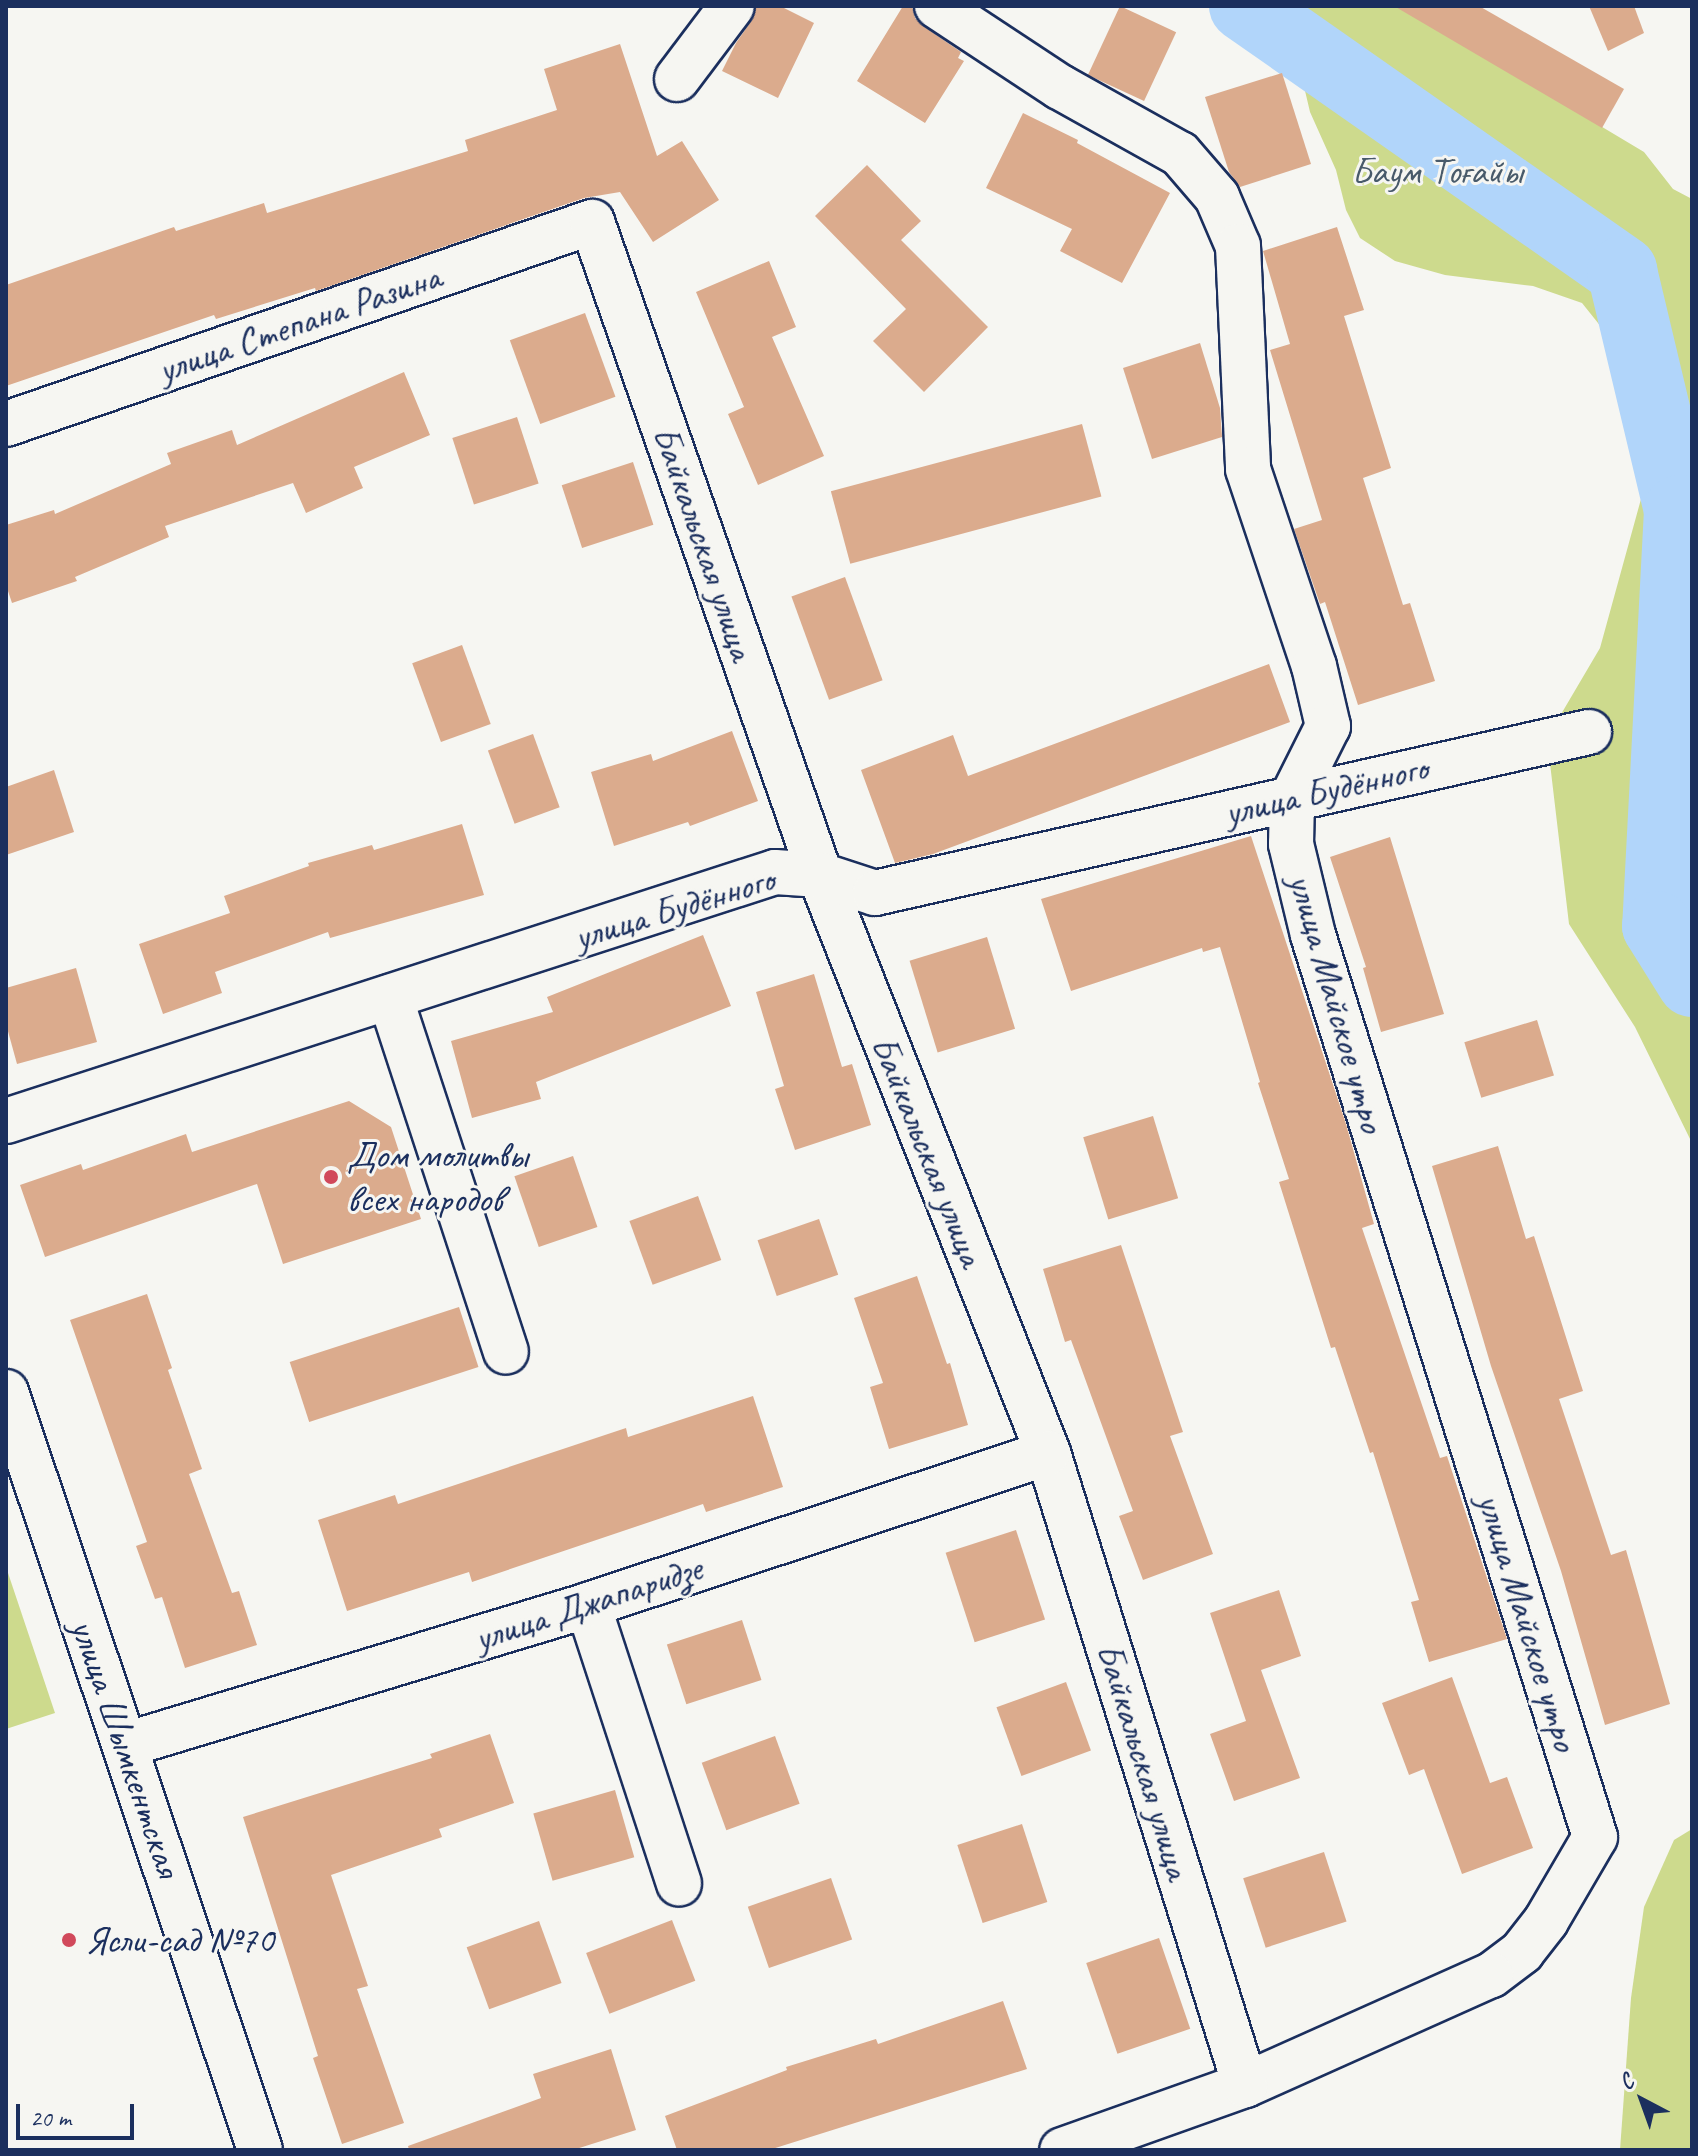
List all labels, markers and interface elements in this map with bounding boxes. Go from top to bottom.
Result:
park label: Баум Тоғайы [1354,148,1520,194]
street label: улица Степана Разина [152,254,446,392]
street label: Байкальская улица [643,420,765,666]
street label: улица Будённого [1220,745,1432,835]
street label: улица Будённого [568,856,780,960]
street label: улица Майское утро [1279,870,1395,1136]
street label: Байкальская улица [861,1029,995,1273]
place label: Дом молитвы всех народов [347,1132,528,1222]
marker: Дом молитвы всех народов [322,1168,340,1186]
street label: улица Майское утро [1468,1489,1588,1755]
street label: улица Джапаридзе [466,1544,710,1662]
street label: улица Шымкентская [61,1613,191,1883]
street label: Байкальская улица [1086,1637,1202,1885]
place label: Ясли-сад №70 [85,1917,274,1963]
marker: Ясли-сад №70 [60,1931,78,1949]
north arrow [1602,2060,1682,2140]
text: С [1613,2068,1640,2096]
scale bar [20,2088,138,2138]
text: 20 m [30,2103,71,2133]

